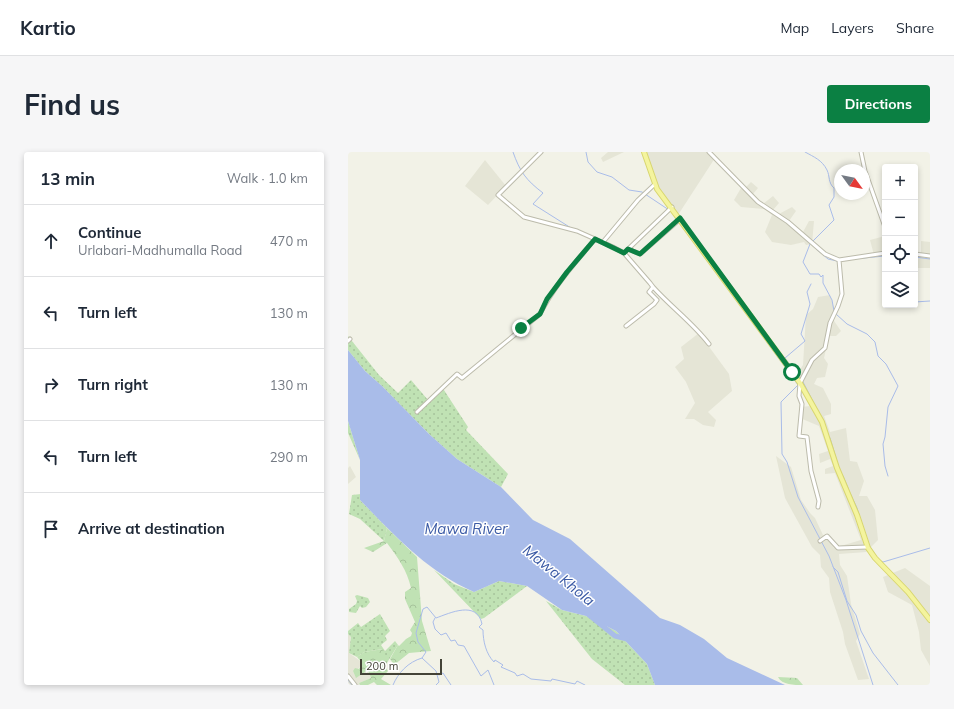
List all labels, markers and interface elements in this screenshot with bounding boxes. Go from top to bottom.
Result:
text: Kartio [20,16,76,40]
text: Map [780,19,809,37]
text: Layers [831,19,874,37]
text: Share [896,19,934,37]
button: Directions [827,85,930,123]
text: Find us [24,87,120,122]
north arrow [834,164,870,200]
map controls [882,164,918,308]
button: + [882,164,918,200]
text: 13 min [40,168,95,189]
text: Walk · 1.0 km [227,170,308,186]
button: − [882,200,918,236]
text: Continue [78,223,141,242]
icon: ahead [40,230,62,252]
text: 470 m [270,233,308,249]
button: locate [882,236,918,272]
text: Urlabari-Madhumalla Road [78,242,242,258]
button: layers [882,272,918,308]
icon: left [40,302,62,324]
text: Turn left [78,303,137,322]
text: 130 m [270,305,308,321]
route end [512,319,530,337]
route start [783,363,801,381]
icon: right [40,374,62,396]
text: Turn right [78,375,148,394]
text: 130 m [270,377,308,393]
icon: left [40,446,62,468]
text: Turn left [78,447,137,466]
text: 290 m [270,449,308,465]
icon: arrive [40,518,62,540]
text: Arrive at destination [78,519,225,538]
water label: Mawa River [424,519,508,538]
water label: Mawa Khola [519,540,599,610]
scale bar [360,657,442,676]
text: 200 m [366,659,398,673]

